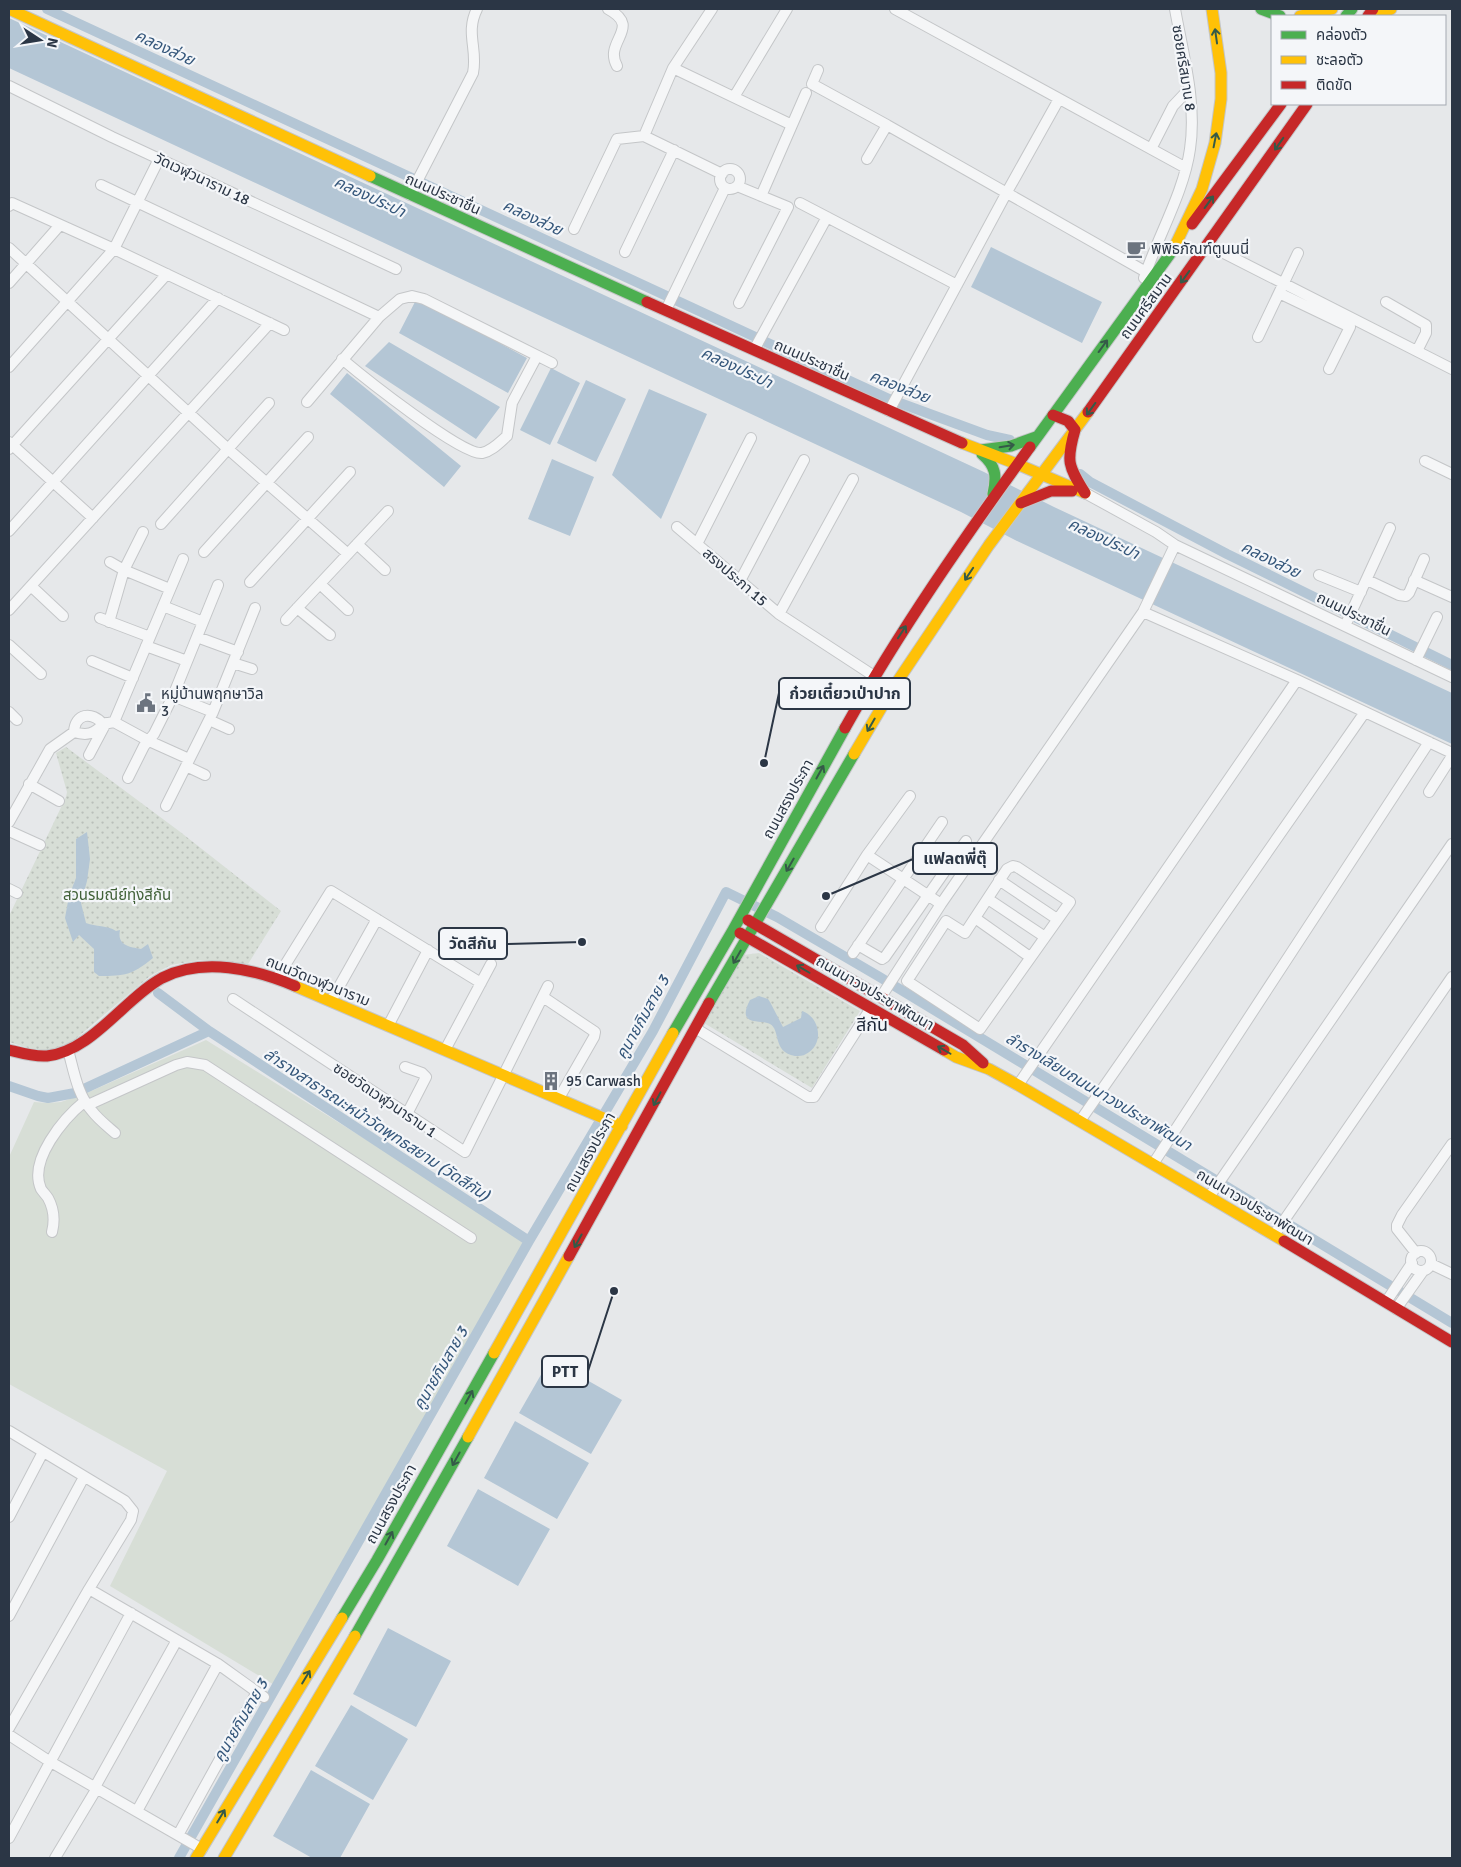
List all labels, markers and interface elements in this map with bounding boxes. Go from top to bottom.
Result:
north arrow [15,15,65,65]
legend [1271,15,1446,105]
street label: ซอยศรีสมาน 8 [1168,24,1200,112]
water label: คลองส่วย [132,25,199,71]
text: คล่องตัว [1316,26,1367,44]
one-way arrow [1210,28,1220,44]
text: N [43,36,62,49]
text: ชะลอตัว [1316,51,1363,69]
text: ติดขัด [1316,76,1352,94]
one-way arrow [1210,133,1220,149]
one-way arrow [1274,137,1284,151]
street label: วัดเวฬุวนาราม 18 [151,149,253,209]
street label: ถนนประชาชื่น [402,168,484,219]
water label: คลองประปา [331,172,410,223]
water label: คลองส่วย [500,195,567,241]
one-way arrow [1203,196,1214,209]
cafe icon: พิพิธภัณฑ์ตูนนนี่ [1125,238,1147,260]
place label: พิพิธภัณฑ์ตูนนนี่ [1151,238,1249,258]
street label: ถนนศรีสมาน [1116,269,1176,343]
one-way arrow [1180,269,1190,283]
street label: ถนนประชาชื่น [771,334,853,385]
one-way arrow [1098,339,1108,353]
water label: คลองประปา [698,343,777,394]
water label: คลองส่วย [867,366,934,409]
one-way arrow [1086,402,1096,416]
one-way arrow [999,441,1015,451]
water label: คลองประปา [1065,514,1144,565]
water label: คลองส่วย [1238,537,1305,583]
street label: สรงประภา 15 [699,544,771,610]
one-way arrow [964,567,974,581]
street label: ถนนประชาชื่น [1314,586,1395,640]
one-way arrow [897,626,907,640]
callout: ก๋วยเตี๋ยวเป่าปาก [779,678,910,709]
text: ก๋วยเตี๋ยวเป่าปาก [789,682,901,704]
place label: หมู่บ้านพฤกษาวิล 3 [161,685,263,720]
public building icon: หมู่บ้านพฤกษาวิล 3 [135,692,157,714]
one-way arrow [866,717,876,731]
street label: ถนนสรงประภา [759,756,817,842]
one-way arrow [815,766,825,780]
callout: แฟลตพี่ตุ๊ [913,843,997,874]
text: แฟลตพี่ตุ๊ [923,847,987,869]
one-way arrow [785,858,795,873]
park label: สวนรมณีย์ทุ่งสีกัน [63,886,171,904]
callout: วัดสีกัน [439,928,507,959]
text: วัดสีกัน [449,934,497,954]
one-way arrow [731,950,741,964]
street label: ถนนวัดเวฬุวนาราม [263,952,373,1010]
street label: ถนนนาวงประชาพัฒนา [813,952,937,1034]
one-way arrow [797,964,811,974]
water label: คูนายกิมสาย 3 [612,971,675,1063]
district label: สีกัน [856,1014,888,1036]
water label: ลำรางเลียบถนนนาวงประชาพัฒนา [1002,1028,1196,1156]
water label: ลำรางสาธารณะหน้าวัดพุทธสยาม (วัดสีกัน) [260,1044,494,1206]
one-way arrow [937,1045,952,1055]
street label: ซอยวัดเวฬุวนาราม 1 [330,1059,440,1141]
building icon: 95 Carwash [540,1070,562,1092]
place label: 95 Carwash [566,1072,641,1090]
one-way arrow [652,1091,662,1106]
street label: ถนนสรงประภา [561,1109,619,1195]
street label: ถนนนาวงประชาพัฒนา [1193,1165,1317,1249]
one-way arrow [573,1233,583,1248]
water label: คูนายกิมสาย 3 [409,1322,473,1413]
callout: PTT [542,1356,588,1387]
text: PTT [552,1362,579,1382]
one-way arrow [465,1390,475,1404]
one-way arrow [450,1451,460,1465]
street label: ถนนสรงประภา [362,1461,420,1547]
one-way arrow [385,1532,395,1546]
one-way arrow [301,1671,311,1685]
water label: คูนายกิมสาย 3 [209,1674,273,1765]
one-way arrow [217,1810,227,1824]

